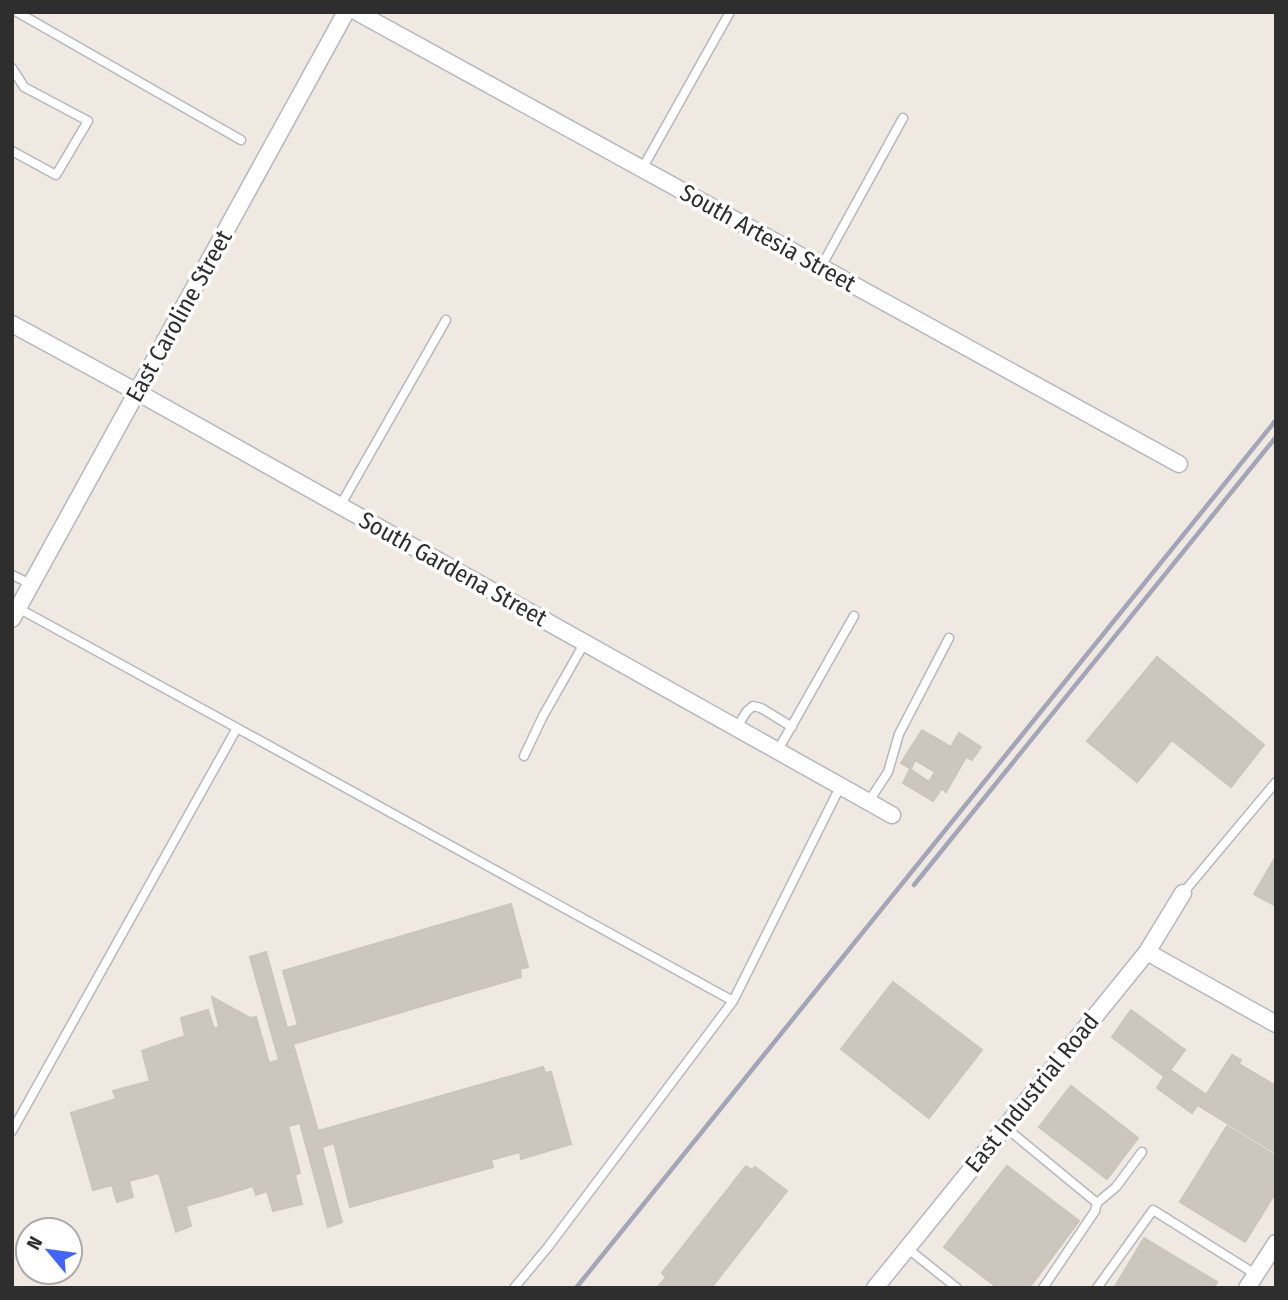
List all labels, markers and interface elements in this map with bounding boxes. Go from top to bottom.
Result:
street label: South Artesia Street [675,178,861,298]
street label: East Caroline Street [120,225,238,407]
street label: South Gardena Street [354,506,552,632]
street label: East Industrial Road [959,1008,1105,1178]
north arrow [14,1216,84,1286]
text: N [22,1232,47,1254]

